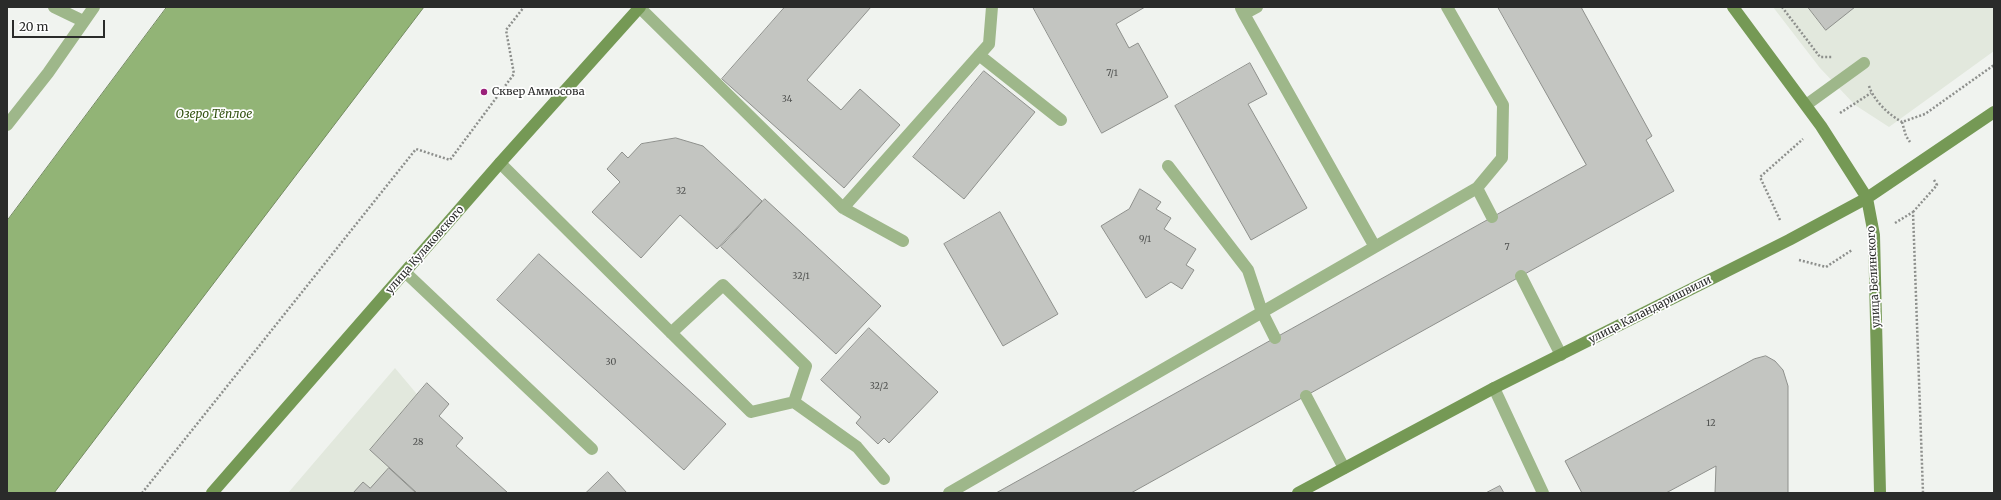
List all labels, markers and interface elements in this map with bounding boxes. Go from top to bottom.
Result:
scale bar [14,12,107,38]
text: 20 m [19,19,48,34]
house number: 7/1 [1106,68,1118,78]
place label: Сквер Аммосова [492,85,585,99]
marker: Сквер Аммосова [479,87,489,97]
house number: 34 [782,94,792,104]
water label: Озеро Тёплое [176,108,252,122]
house number: 32 [676,186,686,196]
street label: улица Кулаковского [383,203,467,297]
street label: улица Белинского [1865,226,1883,328]
house number: 9/1 [1139,234,1151,244]
house number: 7 [1504,242,1510,252]
house number: 32/1 [792,271,810,281]
street label: улица Каландаришвили [1586,273,1714,347]
house number: 30 [606,357,616,367]
house number: 32/2 [870,381,888,391]
house number: 12 [1706,418,1716,428]
house number: 28 [413,437,423,447]

